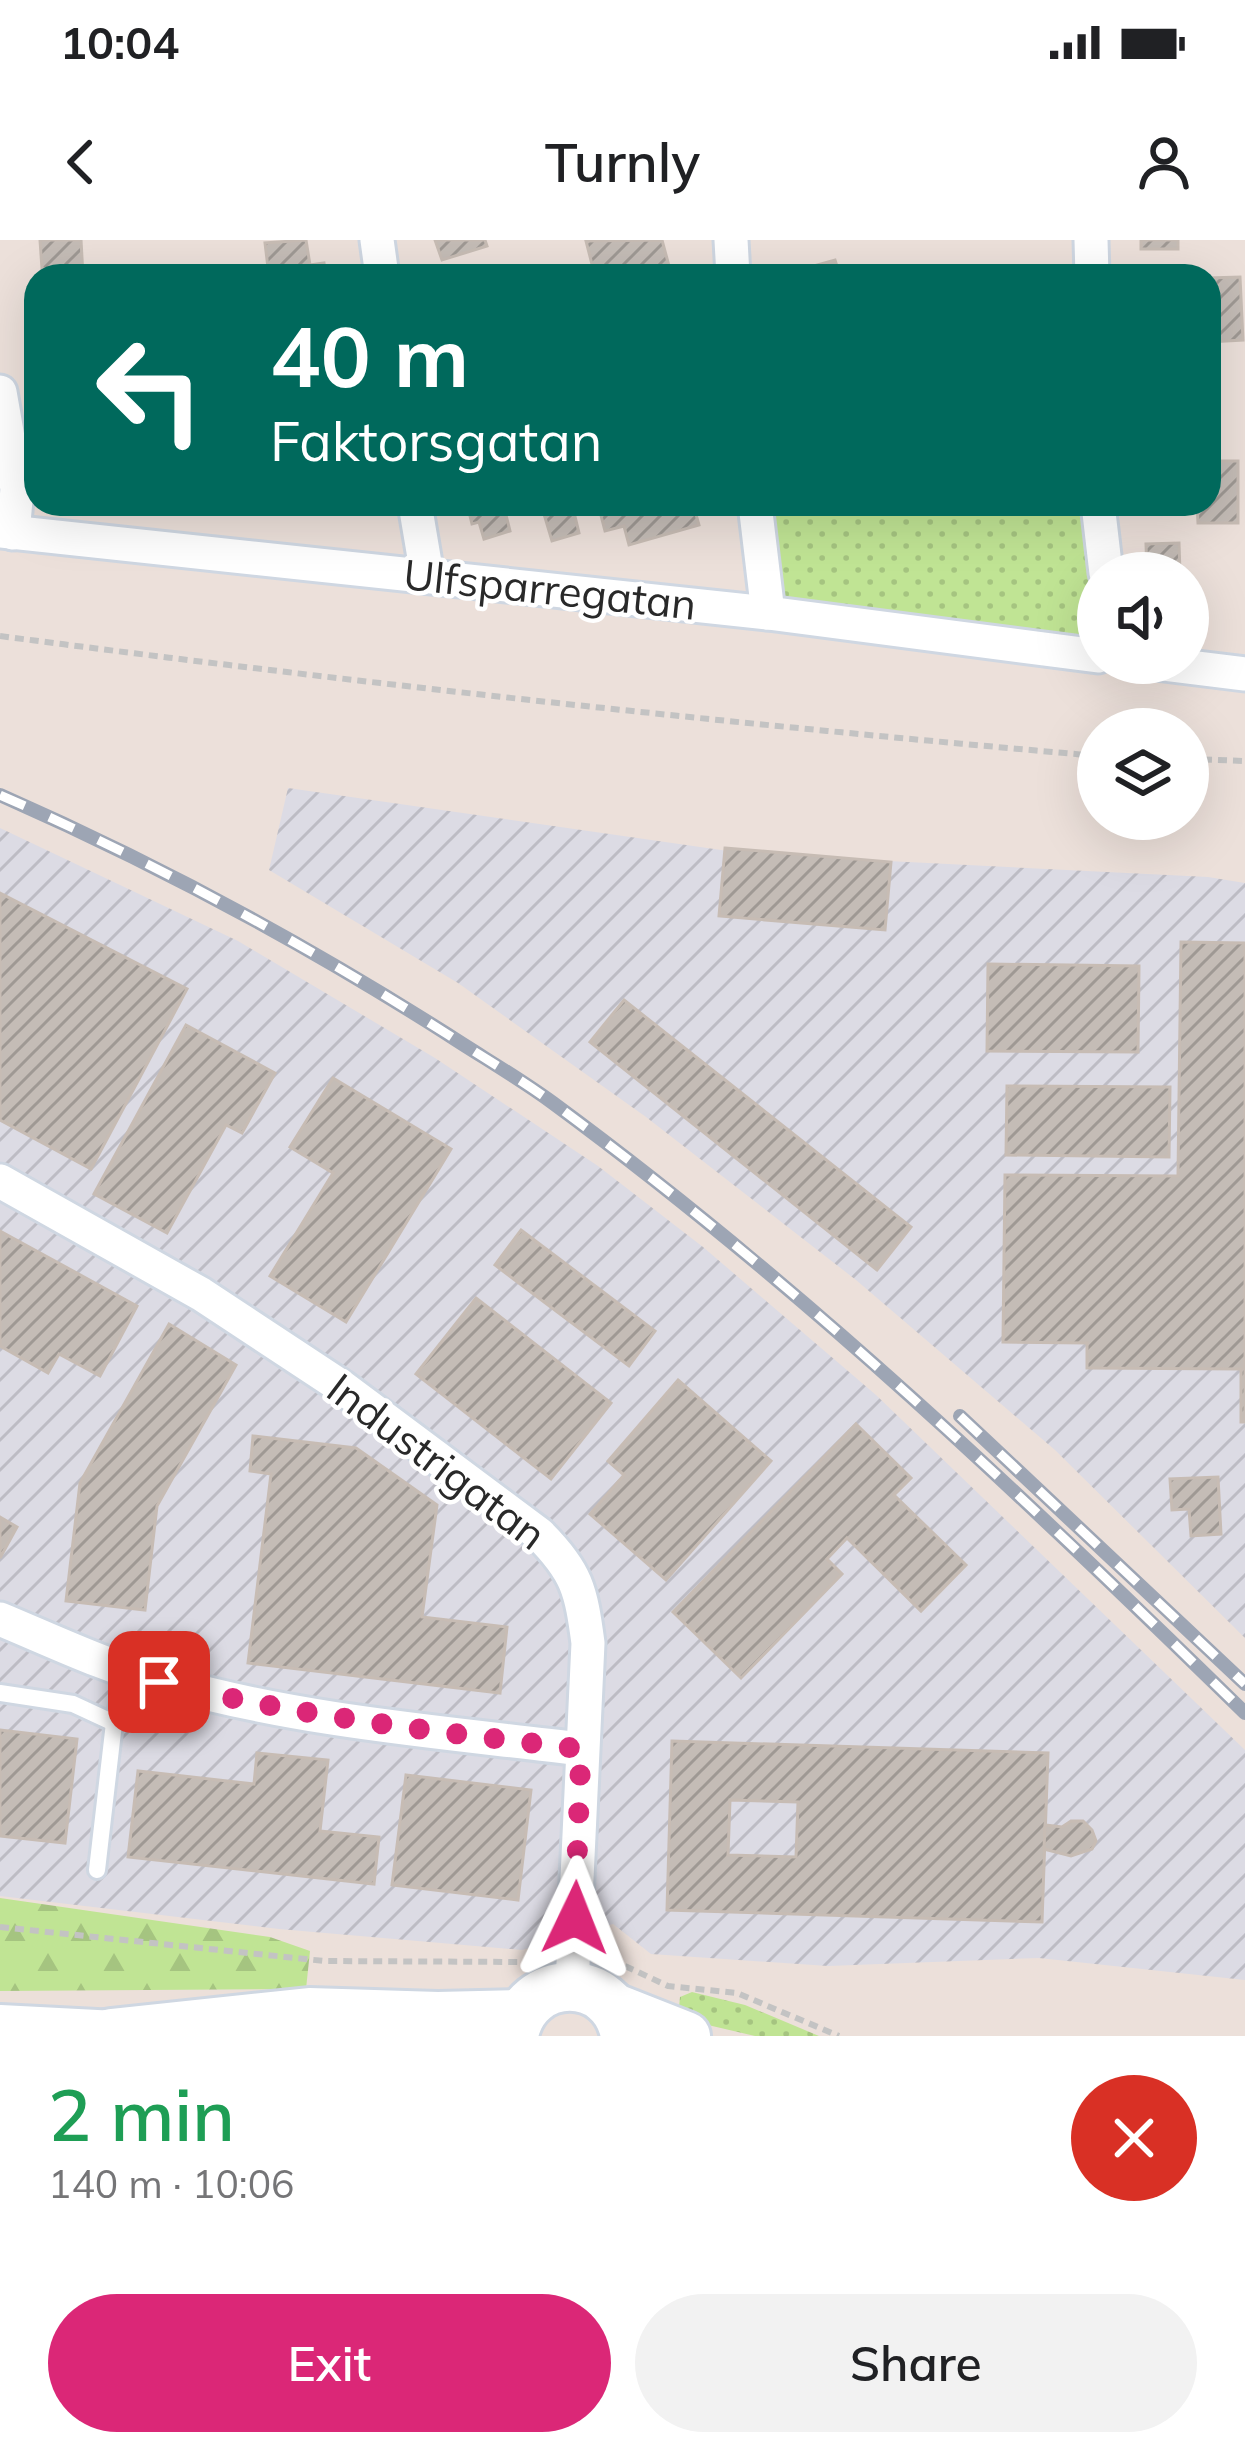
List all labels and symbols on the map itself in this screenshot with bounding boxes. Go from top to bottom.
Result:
street label: Ulfsparregatan [401,547,699,631]
street label: Industrigatan [317,1361,557,1561]
pin [108,1631,210,1733]
position arrow [512,1855,638,1981]

